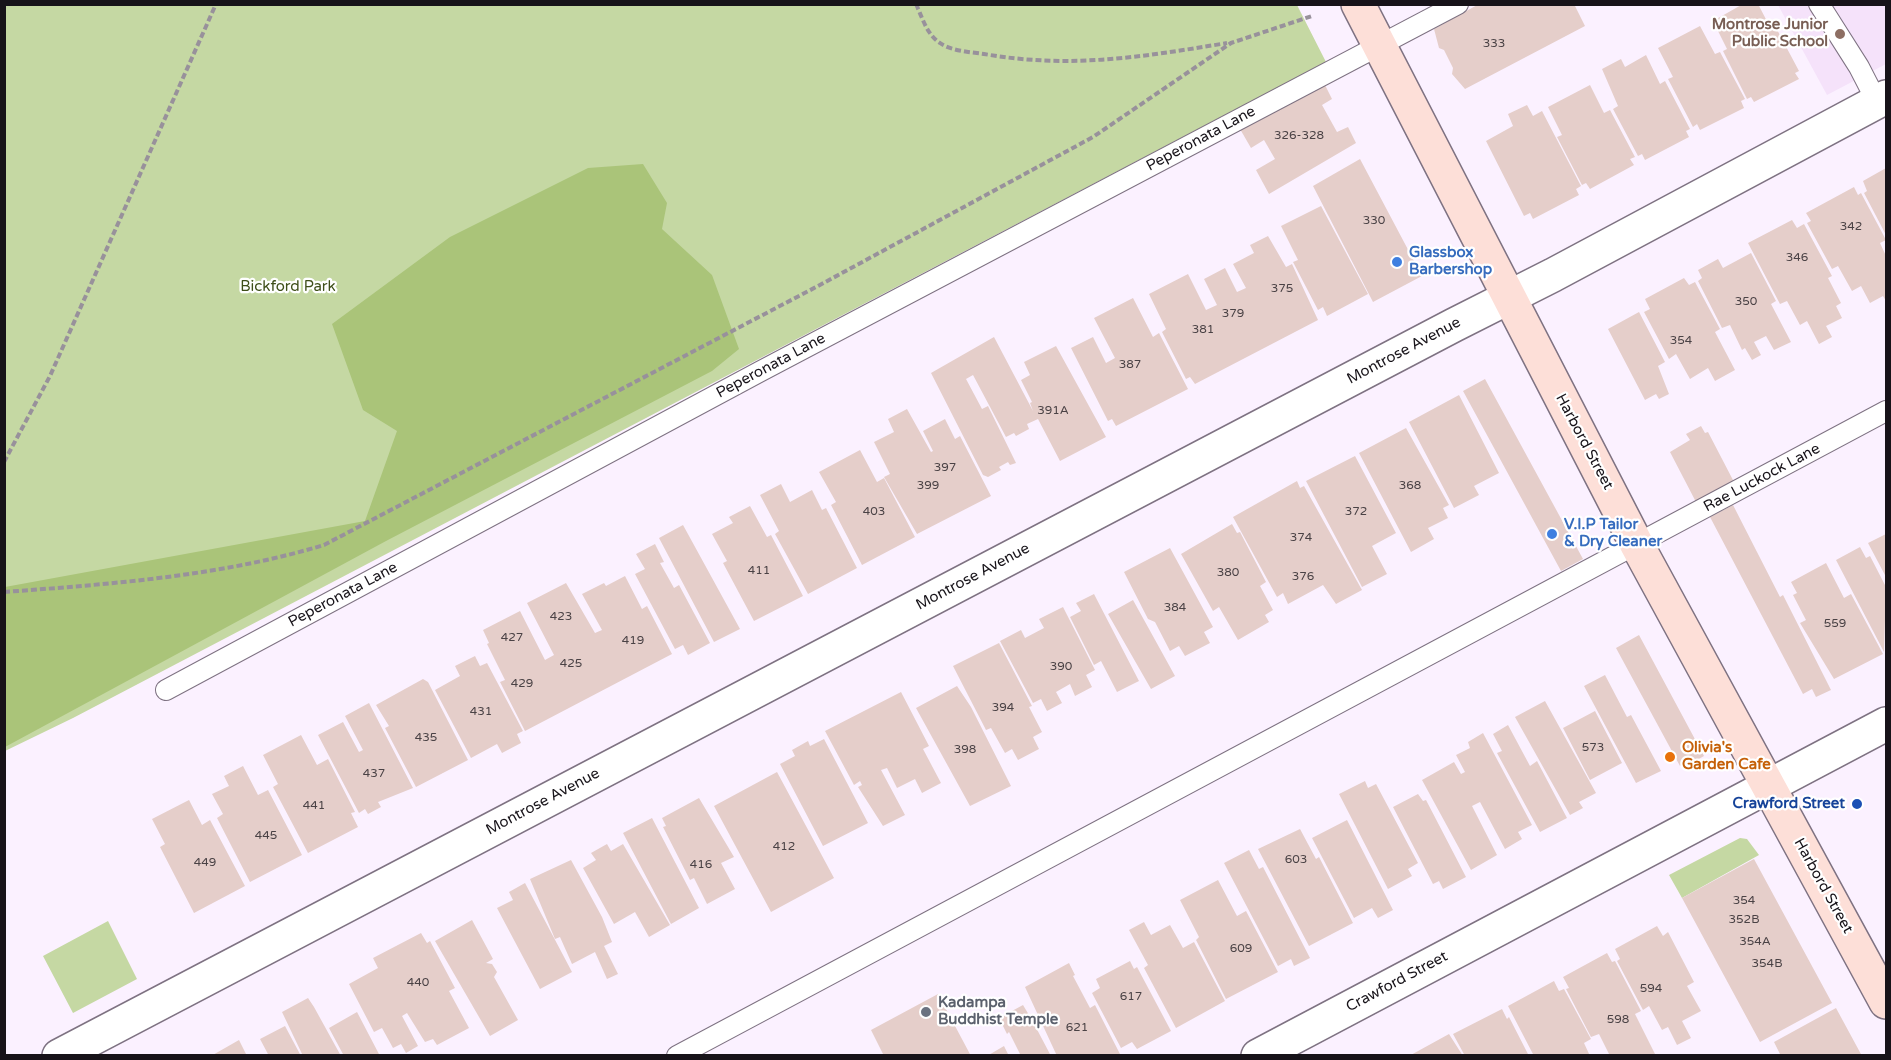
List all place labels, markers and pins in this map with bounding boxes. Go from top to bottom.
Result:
place label: Montrose Junior Public School [1712,16,1828,51]
marker: Montrose Junior Public School [1833,27,1847,41]
place label: Glassbox Barbershop [1409,244,1492,279]
marker: Glassbox Barbershop [1390,255,1404,269]
place label: V.I.P Tailor & Dry Cleaner [1564,516,1662,551]
marker: V.I.P Tailor & Dry Cleaner [1545,527,1559,541]
place label: Olivia's Garden Cafe [1682,739,1771,774]
marker: Olivia's Garden Cafe [1663,750,1677,764]
place label: Crawford Street [1733,795,1845,813]
marker: Crawford Street [1850,797,1864,811]
place label: Kadampa Buddhist Temple [938,994,1058,1029]
marker: Kadampa Buddhist Temple [919,1005,933,1019]

